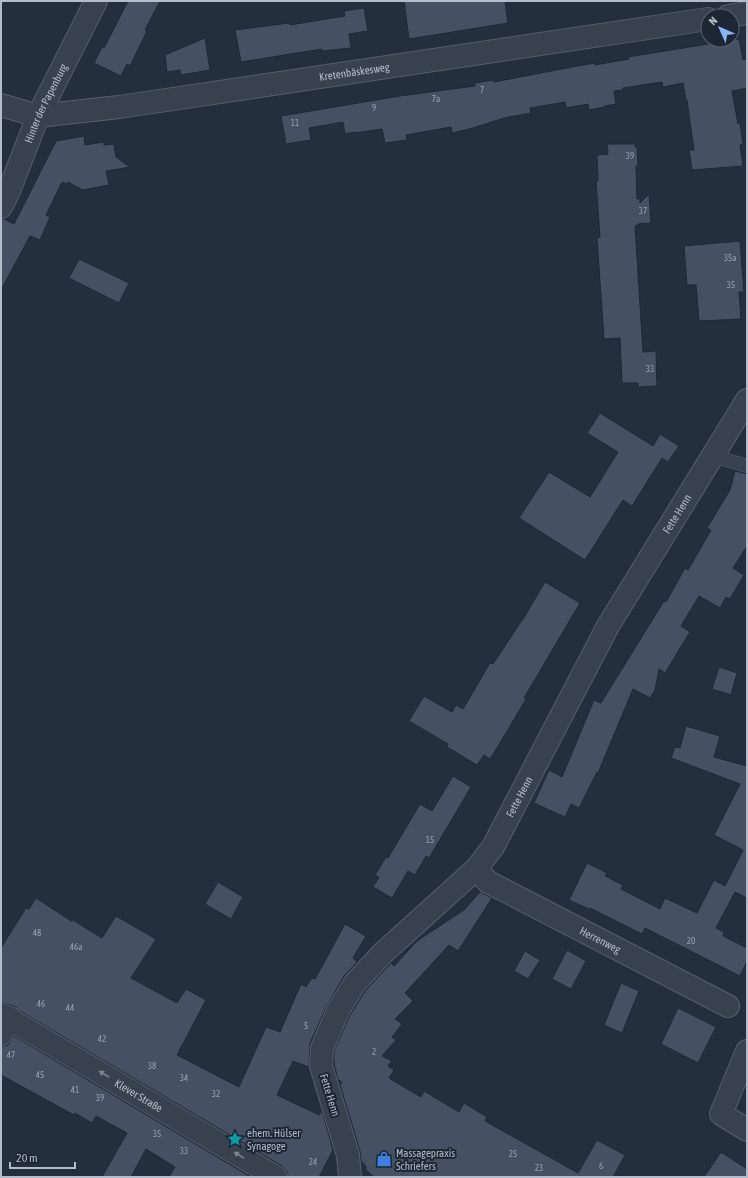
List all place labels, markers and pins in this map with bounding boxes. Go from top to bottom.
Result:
place label: ehem. Hülser Synagoge [247,1127,301,1152]
place icon: ehem. Hülser Synagoge [226,1130,244,1148]
place label: Massagepraxis Schriefers [396,1147,455,1172]
shop icon: Massagepraxis Schriefers [375,1150,393,1168]

